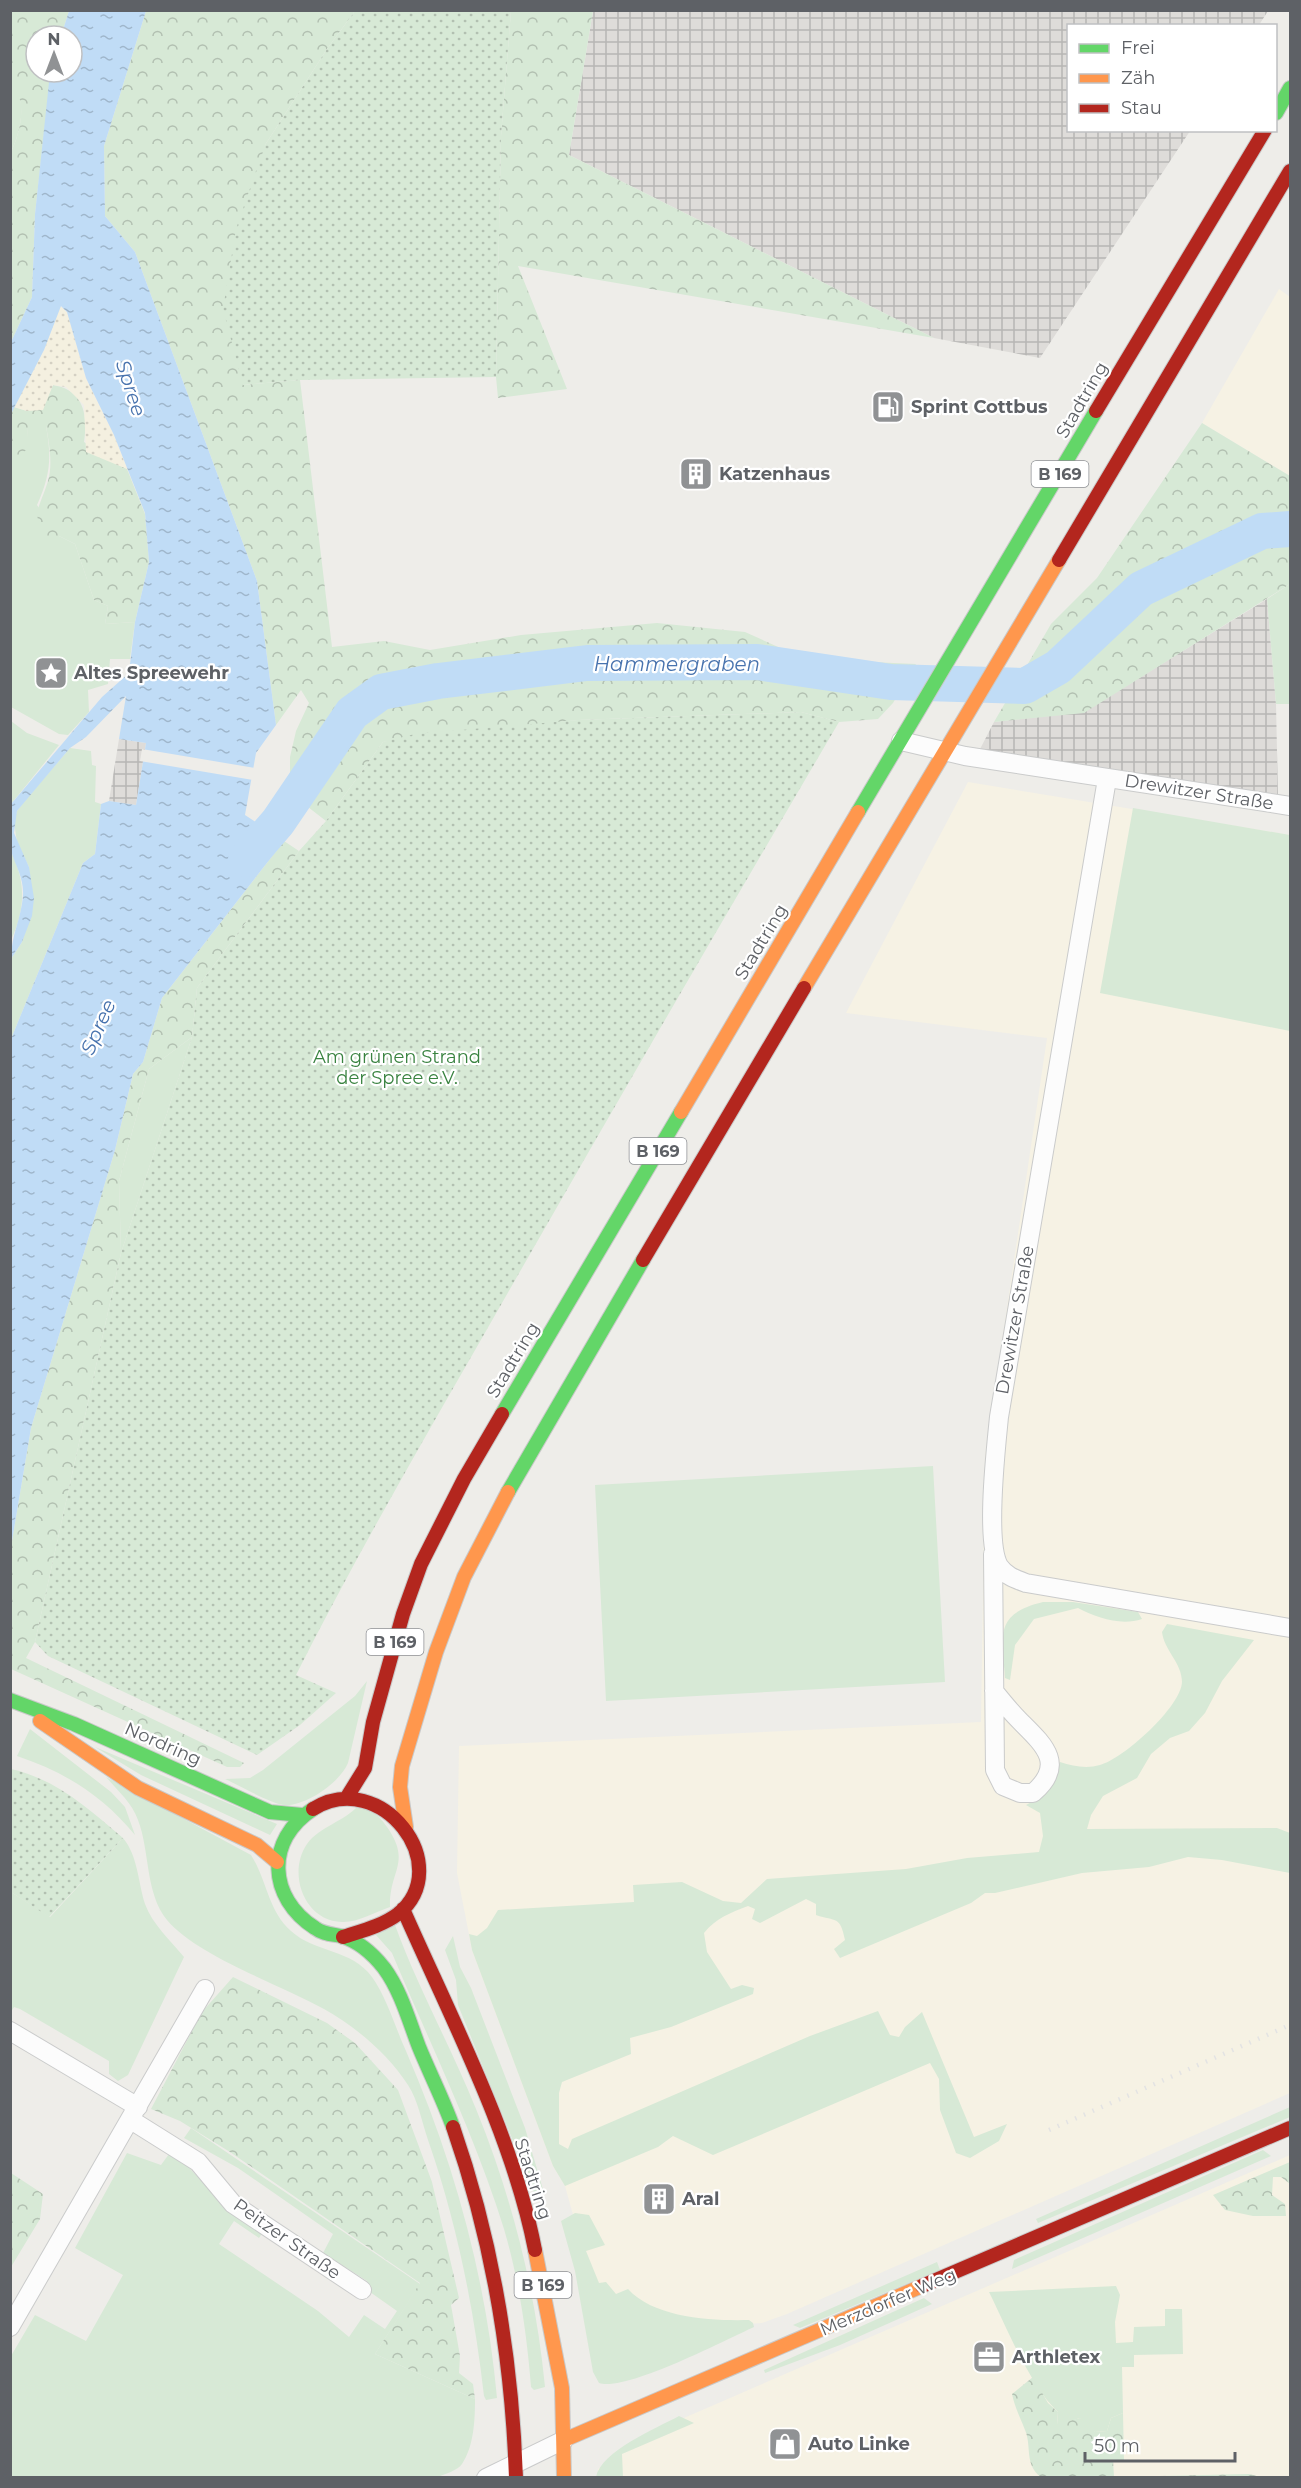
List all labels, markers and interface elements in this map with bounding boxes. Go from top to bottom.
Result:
north arrow [24,24,84,84]
legend [1067,24,1277,132]
text: N [48,30,60,49]
text: Frei [1121,37,1155,59]
text: Zäh [1121,67,1156,89]
text: Stau [1121,97,1162,119]
water label: Spree [111,357,151,419]
street label: Stadtring [1051,358,1113,442]
fuel station icon: Sprint Cottbus [870,389,906,425]
place label: Sprint Cottbus [911,396,1048,418]
building icon: Katzenhaus [678,456,714,492]
road number: B 169 [1032,461,1088,487]
place label: Katzenhaus [719,463,830,485]
water label: Hammergraben [594,652,760,676]
place icon: Altes Spreewehr [33,655,69,691]
place label: Altes Spreewehr [73,662,229,684]
street label: Drewitzer Straße [1123,769,1275,815]
street label: Stadtring [730,900,792,984]
water label: Spree [75,996,121,1058]
park label: Am grünen Strand der Spree e.V. [313,1046,481,1089]
road number: B 169 [630,1138,686,1164]
street label: Drewitzer Straße [991,1244,1039,1396]
street label: Stadtring [482,1318,544,1402]
road number: B 169 [366,1629,424,1655]
street label: Nordring [121,1717,205,1771]
street label: Stadtring [509,2135,557,2223]
building icon: Aral [641,2181,677,2217]
place label: Aral [681,2188,719,2210]
street label: Peitzer Straße [229,2194,345,2284]
street label: Merzdorfer Weg [817,2263,959,2341]
road number: B 169 [514,2272,572,2298]
office icon: Arthletex [971,2339,1007,2375]
place label: Arthletex [1011,2346,1100,2368]
scale bar [1085,2425,1235,2463]
shop icon: Auto Linke [767,2426,803,2462]
place label: Auto Linke [807,2433,910,2455]
text: 50 m [1094,2435,1140,2457]

